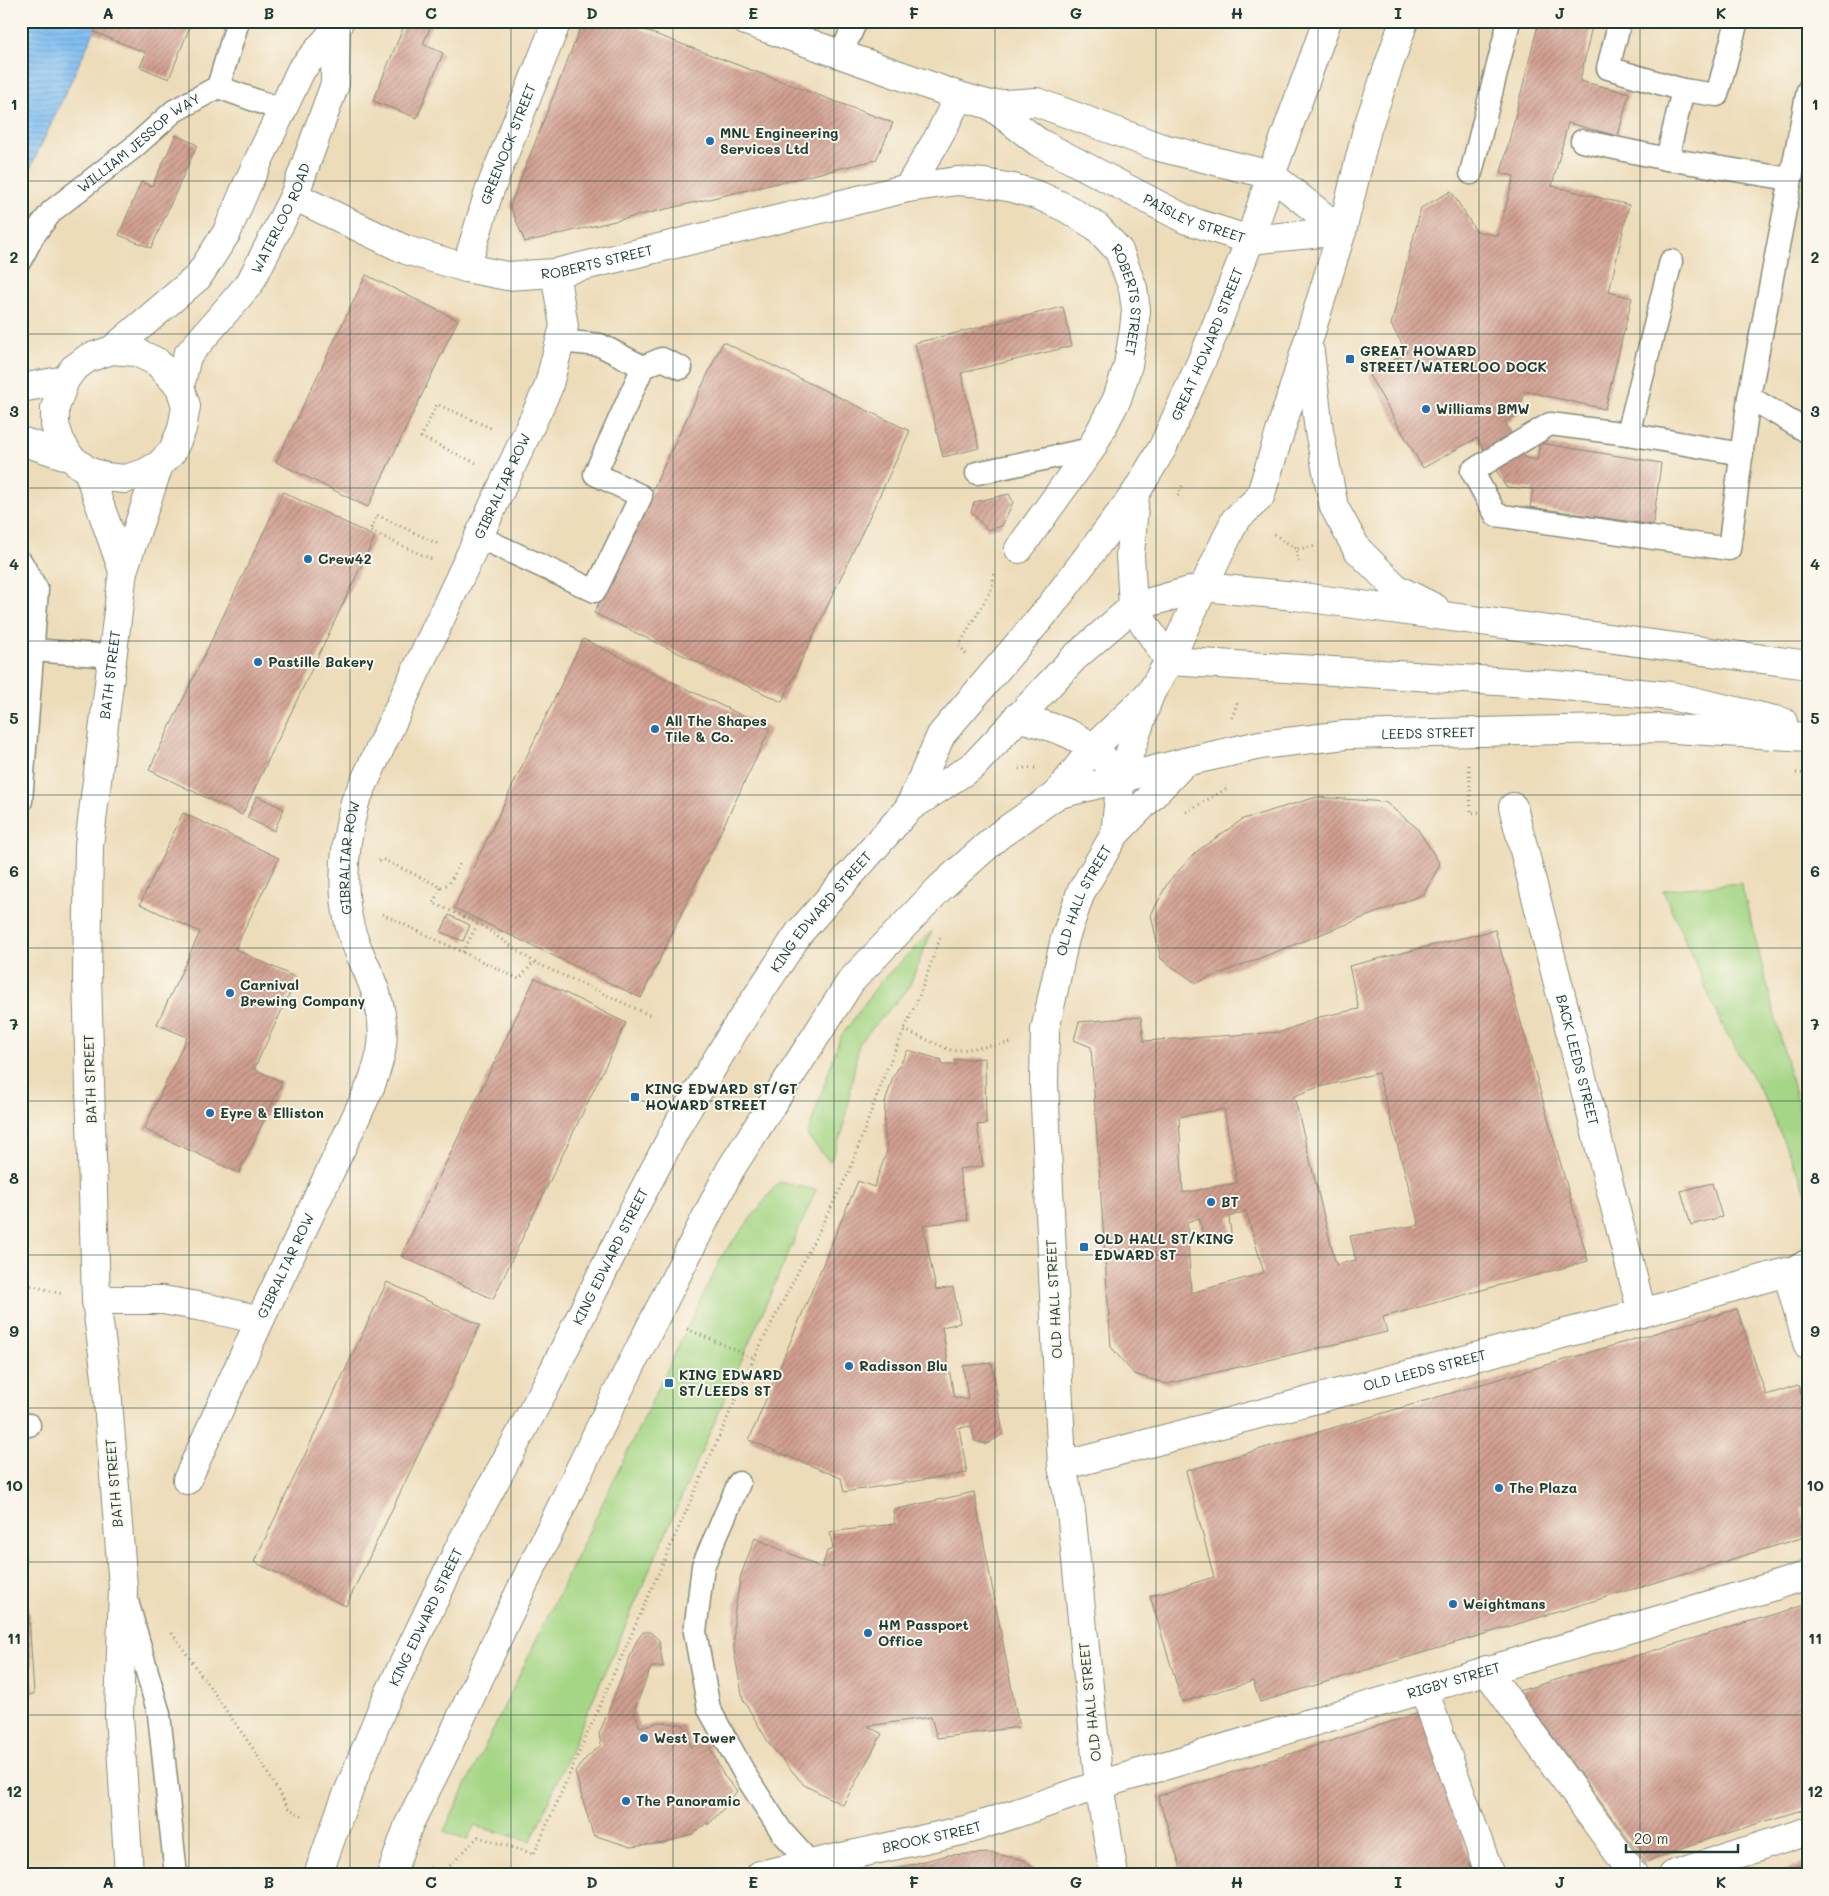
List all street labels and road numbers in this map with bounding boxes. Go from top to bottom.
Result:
street label: GREENOCK STREET [476,81,540,207]
street label: WILLIAM JESSOP WAY [73,89,203,197]
street label: WATERLOO ROAD [246,160,314,276]
street label: PAISLEY STREET [1140,189,1248,247]
street label: ROBERTS STREET [1108,239,1146,357]
street label: ROBERTS STREET [540,240,655,283]
street label: GREAT HOWARD STREET [1166,264,1247,423]
street label: GIBRALTAR ROW [469,430,535,542]
street label: BATH STREET [95,629,125,720]
street label: LEEDS STREET [1381,722,1476,743]
street label: GIBRALTAR ROW [334,799,364,916]
street label: OLD HALL STREET [1051,841,1116,958]
street label: KING EDWARD STREET [766,847,876,976]
street label: BACK LEEDS STREET [1552,992,1604,1128]
street label: BATH STREET [78,1034,101,1124]
street label: KING EDWARD STREET [568,1184,652,1328]
street label: GIBRALTAR ROW [252,1210,318,1321]
street label: OLD HALL STREET [1041,1238,1066,1359]
street label: OLD LEEDS STREET [1361,1344,1488,1395]
street label: BATH STREET [100,1438,127,1528]
street label: KING EDWARD STREET [384,1544,467,1689]
street label: OLD HALL STREET [1074,1641,1105,1763]
street label: RIGBY STREET [1405,1657,1503,1703]
street label: BROOK STREET [880,1816,984,1857]

